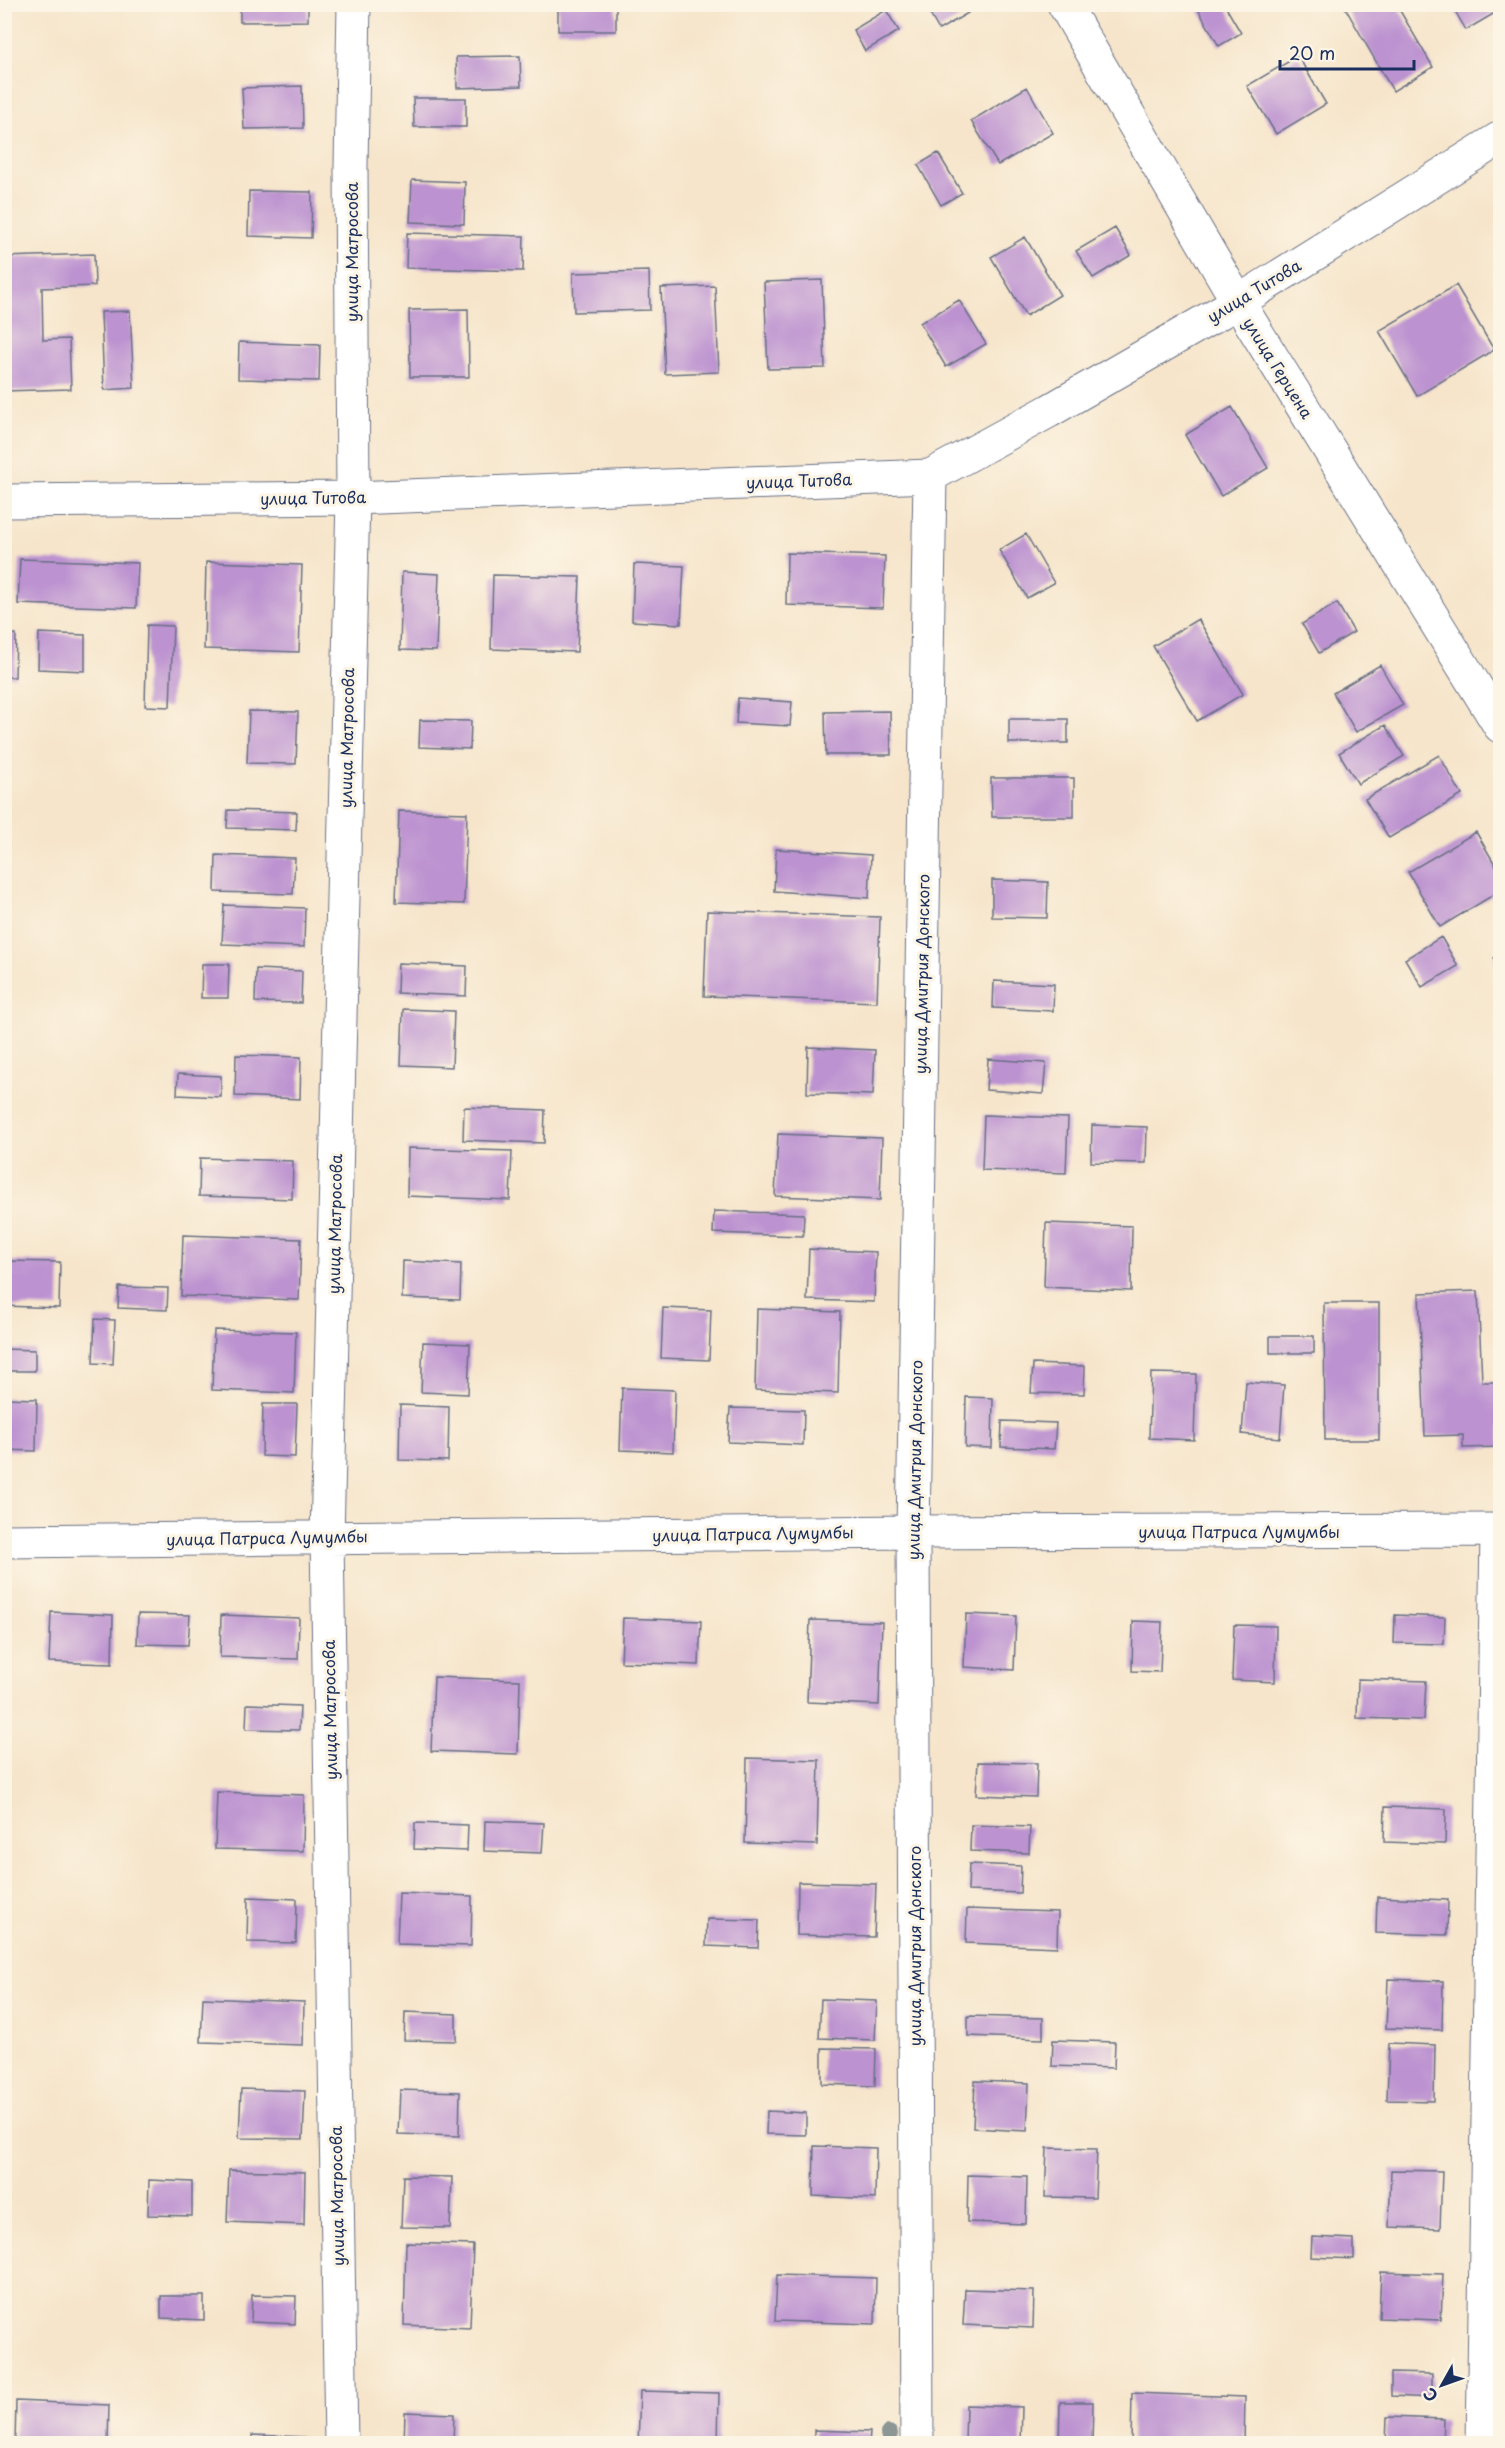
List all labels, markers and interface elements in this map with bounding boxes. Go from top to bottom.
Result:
scale bar [1280,33,1414,71]
text: 20 m [1289,39,1335,66]
street label: улица Матросова [339,182,363,322]
street label: улица Титова [1202,253,1305,328]
street label: улица Герцена [1238,312,1320,423]
street label: улица Титова [746,466,852,494]
street label: улица Титова [260,484,366,510]
street label: улица Матросова [333,668,359,808]
street label: улица Дмитрия Донского [907,874,935,1074]
street label: улица Матросова [321,1154,347,1294]
street label: улица Дмитрия Донского [900,1360,928,1560]
street label: улица Патриса Лумумбы [652,1519,854,1547]
street label: улица Патриса Лумумбы [1138,1519,1340,1543]
street label: улица Патриса Лумумбы [166,1523,368,1551]
street label: улица Матросова [316,1640,342,1780]
street label: улица Дмитрия Донского [902,1846,926,2046]
street label: улица Матросова [323,2126,349,2266]
north arrow [1412,2355,1472,2415]
text: С [1417,2383,1443,2408]

